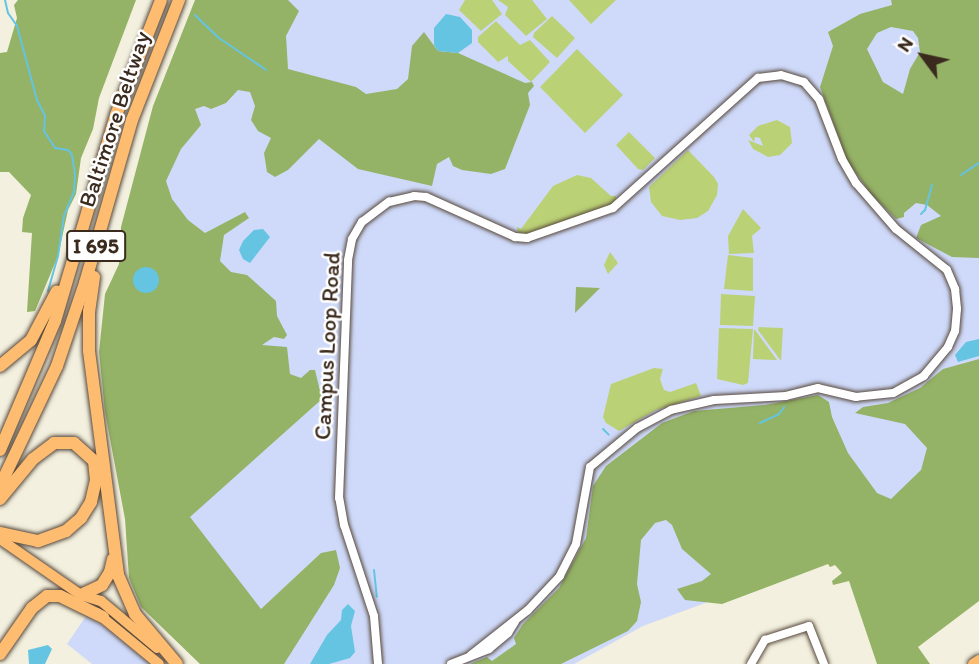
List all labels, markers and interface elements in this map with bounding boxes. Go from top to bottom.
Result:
north arrow [888,21,958,91]
street label: Baltimore Beltway [73,28,155,210]
text: N [892,33,918,56]
road number: I 695 [64,229,128,264]
street label: Campus Loop Road [308,252,346,440]

